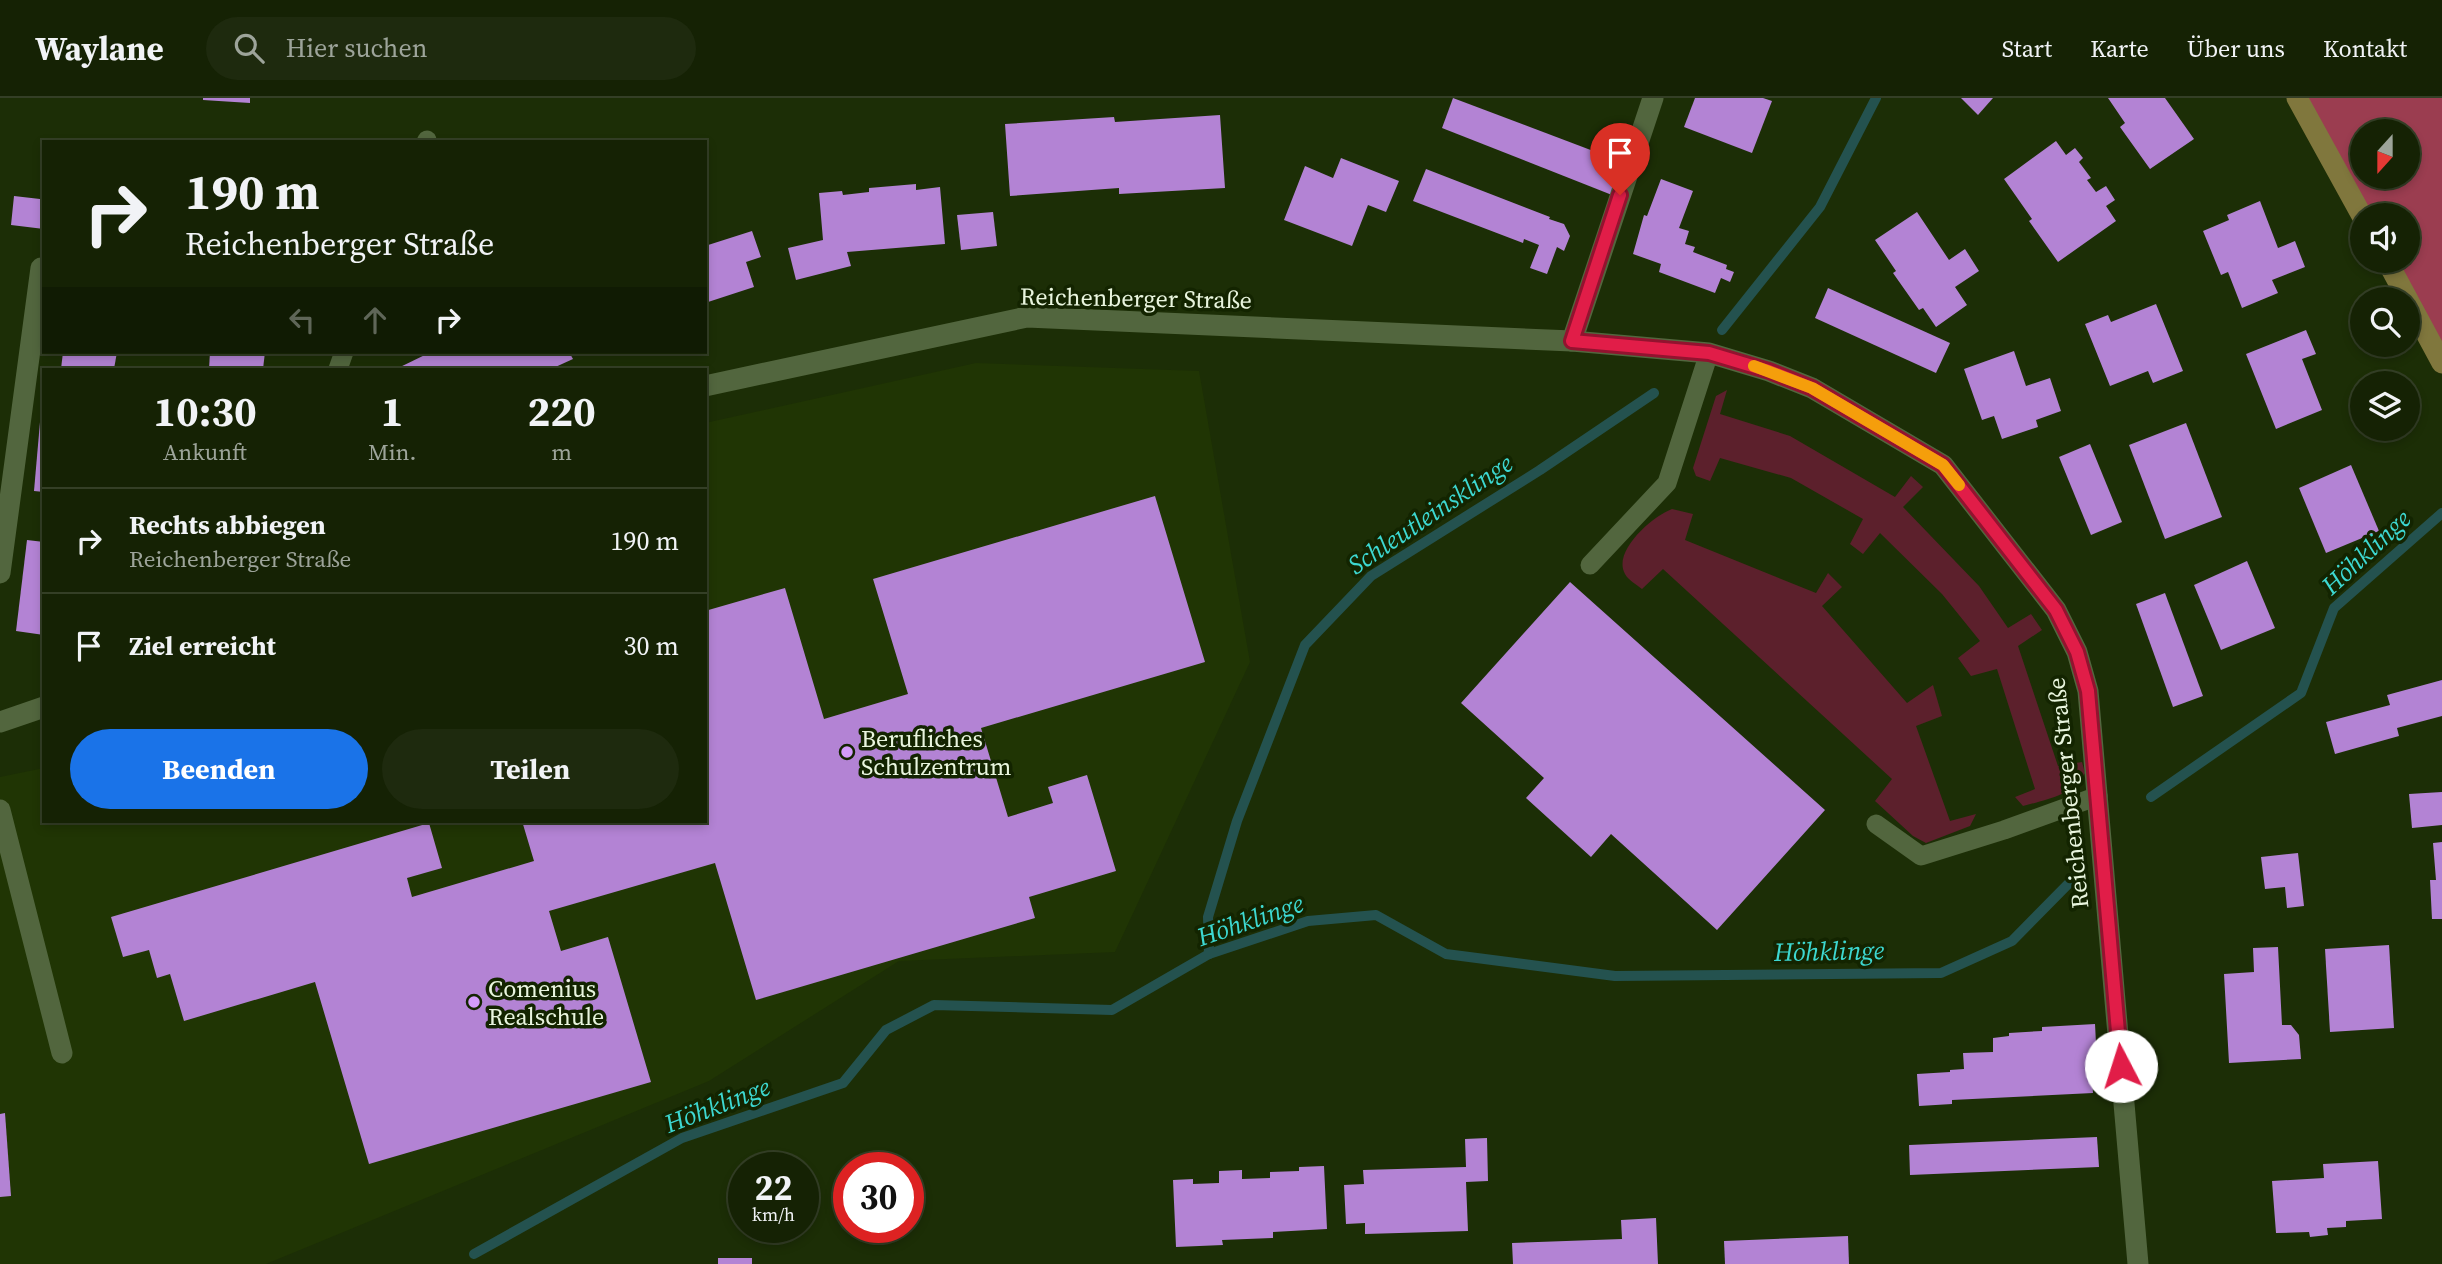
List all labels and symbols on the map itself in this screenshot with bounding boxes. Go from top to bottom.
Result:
north arrow [2350,119,2420,189]
pin [1590,123,1650,195]
street label: Reichenberger Straße [1020,279,1252,317]
water label: Schleutleinsklinge [1340,445,1520,583]
water label: Höhklinge [2313,501,2419,604]
street label: Reichenberger Straße [2039,676,2097,910]
place label: Berufliches Schulzentrum [861,722,1011,783]
marker: Berufliches Schulzentrum [839,744,855,760]
water label: Höhklinge [1191,885,1308,955]
water label: Höhklinge [1772,932,1885,970]
place label: Comenius Realschule [488,972,604,1033]
marker: Comenius Realschule [466,994,482,1010]
position arrow [2084,1029,2158,1103]
water label: Höhklinge [658,1068,775,1142]
speed limit sign: 30 [833,1152,924,1243]

